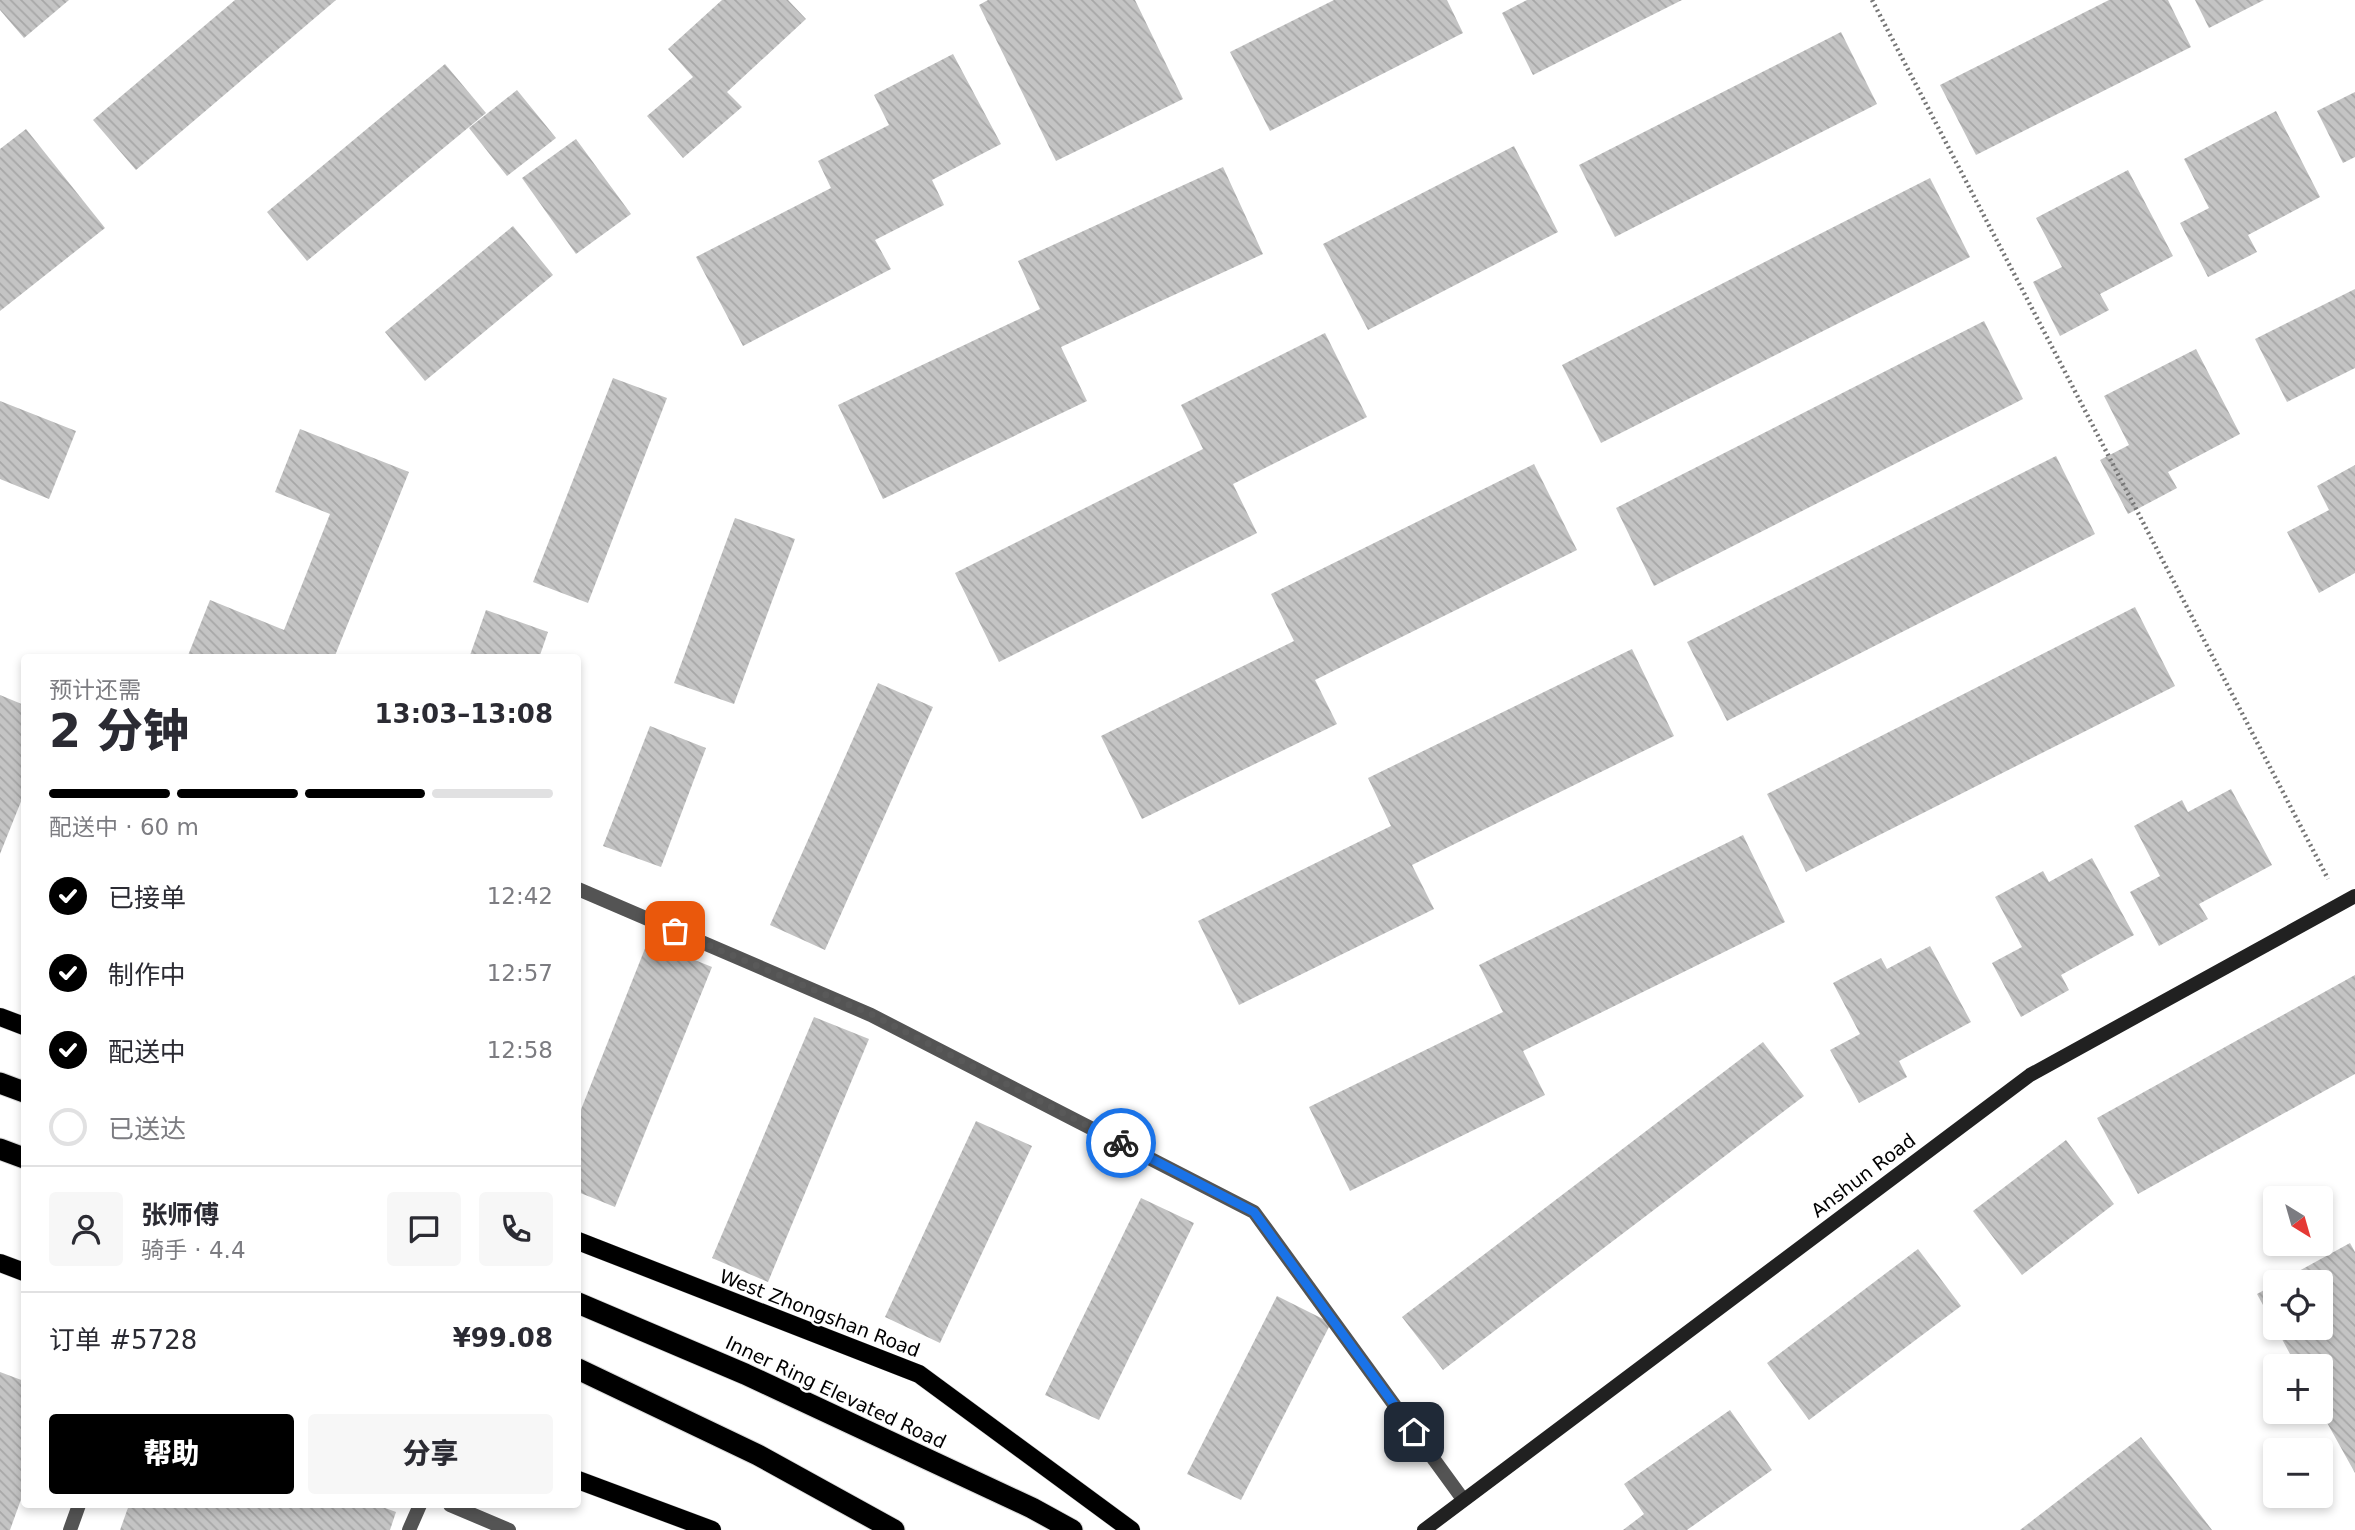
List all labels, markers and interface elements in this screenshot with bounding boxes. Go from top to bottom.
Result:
text: 预计还需 [49,677,141,703]
text: 13:03–13:08 [374,699,553,729]
text: 2 分钟 [49,704,189,758]
text: 配送中 · 60 m [49,814,199,840]
icon: check [49,877,87,915]
text: 已接单 [108,883,186,913]
text: 12:42 [487,883,553,909]
pin [645,901,705,961]
icon: bag [656,912,694,950]
icon: check [49,954,87,992]
text: 制作中 [108,960,186,990]
text: 12:57 [487,960,553,986]
icon: check [49,1031,87,1069]
text: 配送中 [108,1037,186,1067]
text: 12:58 [487,1037,553,1063]
courier [1086,1108,1156,1178]
text: 已送达 [108,1114,186,1144]
icon: bike [1102,1124,1140,1162]
street label: Anshun Road [1807,1129,1919,1221]
north arrow [2263,1186,2333,1256]
map controls [2263,1186,2333,1508]
button: person [49,1192,123,1266]
button: chat [387,1192,461,1266]
button: phone [479,1192,553,1266]
text: 张师傅 [141,1200,219,1230]
text: 骑手 · 4.4 [141,1237,246,1263]
street label: West Zhongshan Road [717,1265,923,1361]
button: locate [2263,1270,2333,1340]
text: ¥99.08 [453,1323,553,1353]
text: 订单 #5728 [49,1325,197,1355]
street label: Inner Ring Elevated Road [722,1331,950,1453]
button: + [2263,1354,2333,1424]
pin [1384,1402,1444,1462]
icon: home [1395,1413,1433,1451]
button: 帮助 [49,1414,294,1494]
button: 分享 [308,1414,553,1494]
button: − [2263,1438,2333,1508]

